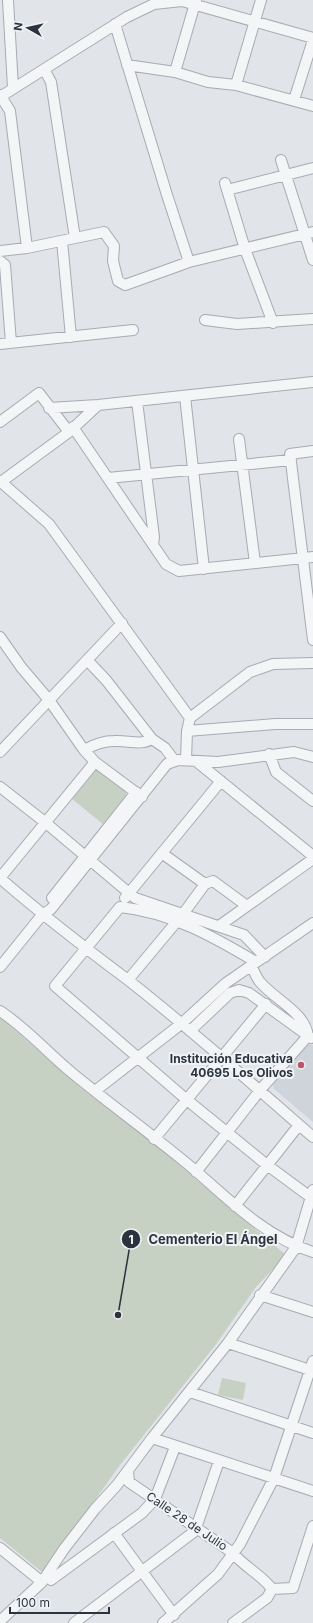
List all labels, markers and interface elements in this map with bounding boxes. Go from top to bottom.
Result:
north arrow [8,8,48,48]
text: N [11,21,26,32]
place label: Institución Educativa 40695 Los Olivos [170,1051,293,1080]
marker: Institución Educativa 40695 Los Olivos [296,1060,306,1070]
callout: Cementerio El Ángel [121,1227,286,1252]
text: Cementerio El Ángel [148,1231,278,1247]
text: 1 [128,1232,134,1247]
street label: Calle 28 de Julio [144,1488,230,1554]
scale bar [10,1589,109,1615]
text: 100 m [16,1595,50,1610]

